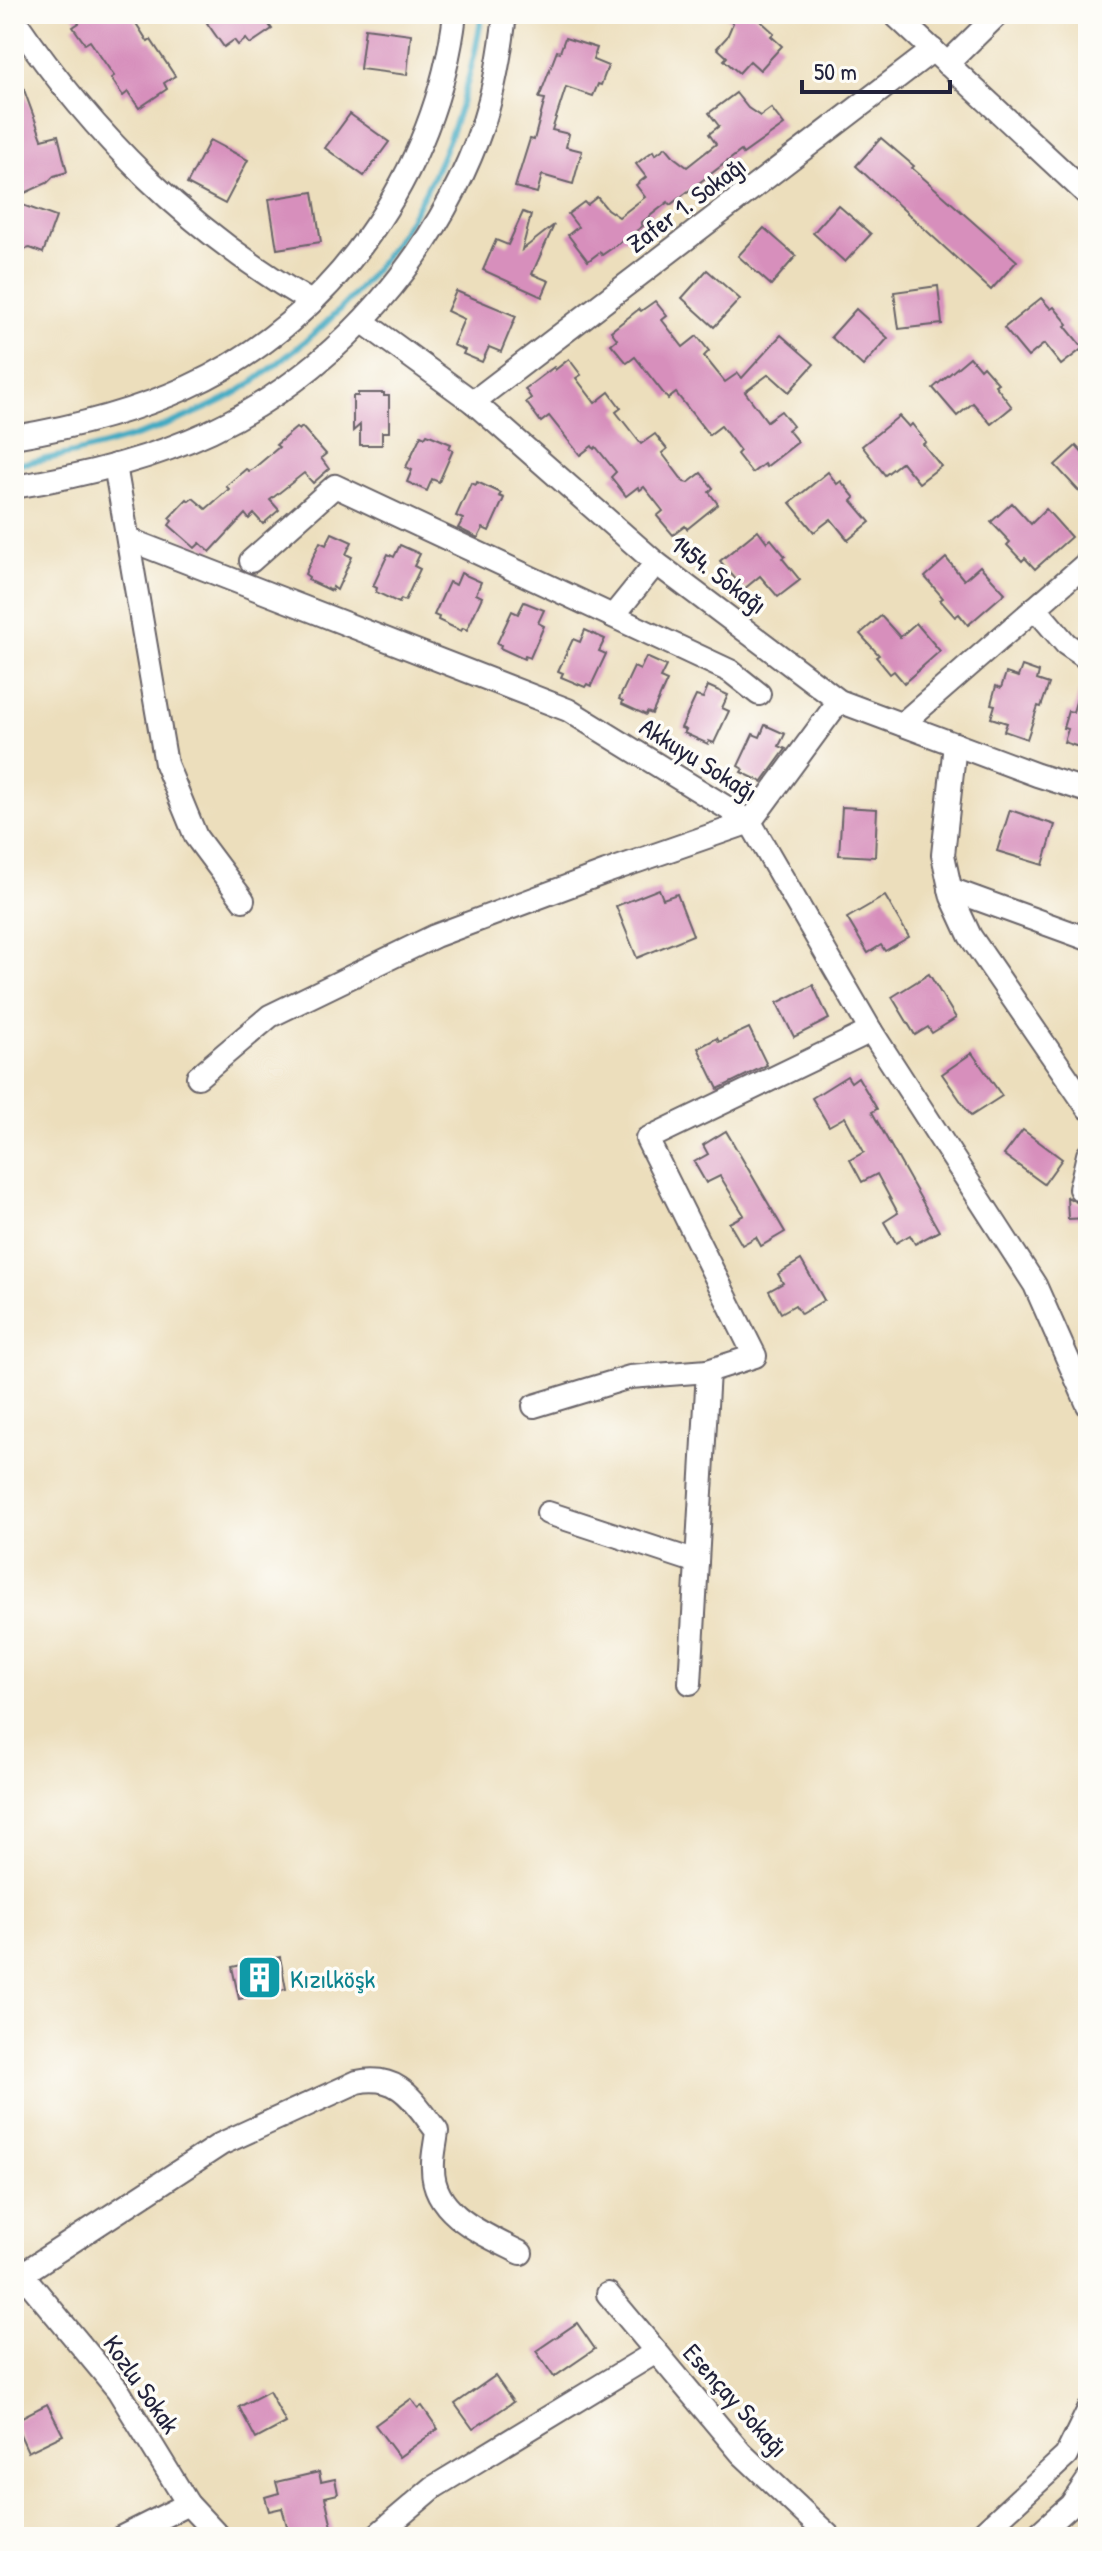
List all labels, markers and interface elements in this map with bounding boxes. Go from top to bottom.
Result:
scale bar [802,44,950,94]
text: 50 m [814,55,857,87]
street label: Zafer 1. Sokağı [619,148,753,260]
street label: 1454. Sokağı [664,526,774,622]
street label: Akkuyu Sokağı [633,709,765,809]
building icon: Kızılköşk [235,1954,283,2002]
place label: Kızılköşk [290,1961,376,1996]
street label: Kozlu Sokak [95,2328,189,2440]
street label: Esençay Sokağı [676,2336,796,2464]

